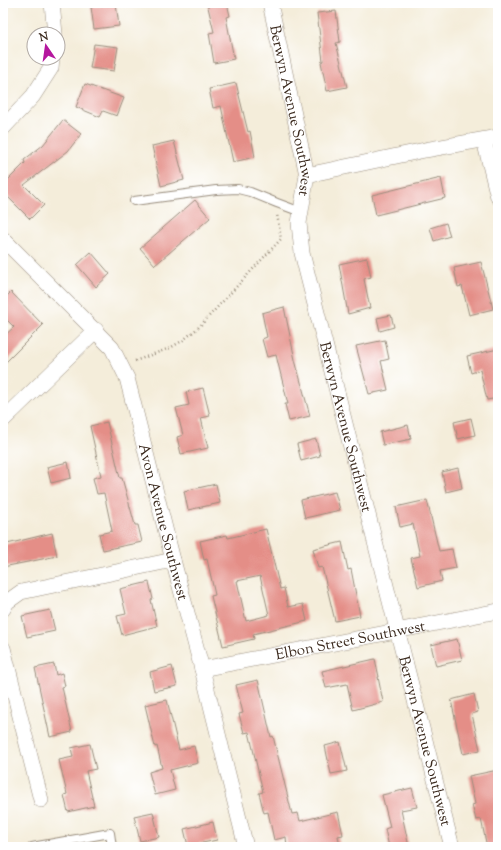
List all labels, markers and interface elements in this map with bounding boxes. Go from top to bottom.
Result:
street label: Berwyn Avenue Southwest [263,23,317,198]
north arrow [26,26,66,66]
text: N [37,28,50,46]
street label: Berwyn Avenue Southwest [313,340,376,514]
street label: Avon Avenue Southwest [132,442,192,603]
street label: Elbon Street Southwest [274,616,427,666]
street label: Berwyn Avenue Southwest [392,654,455,829]

